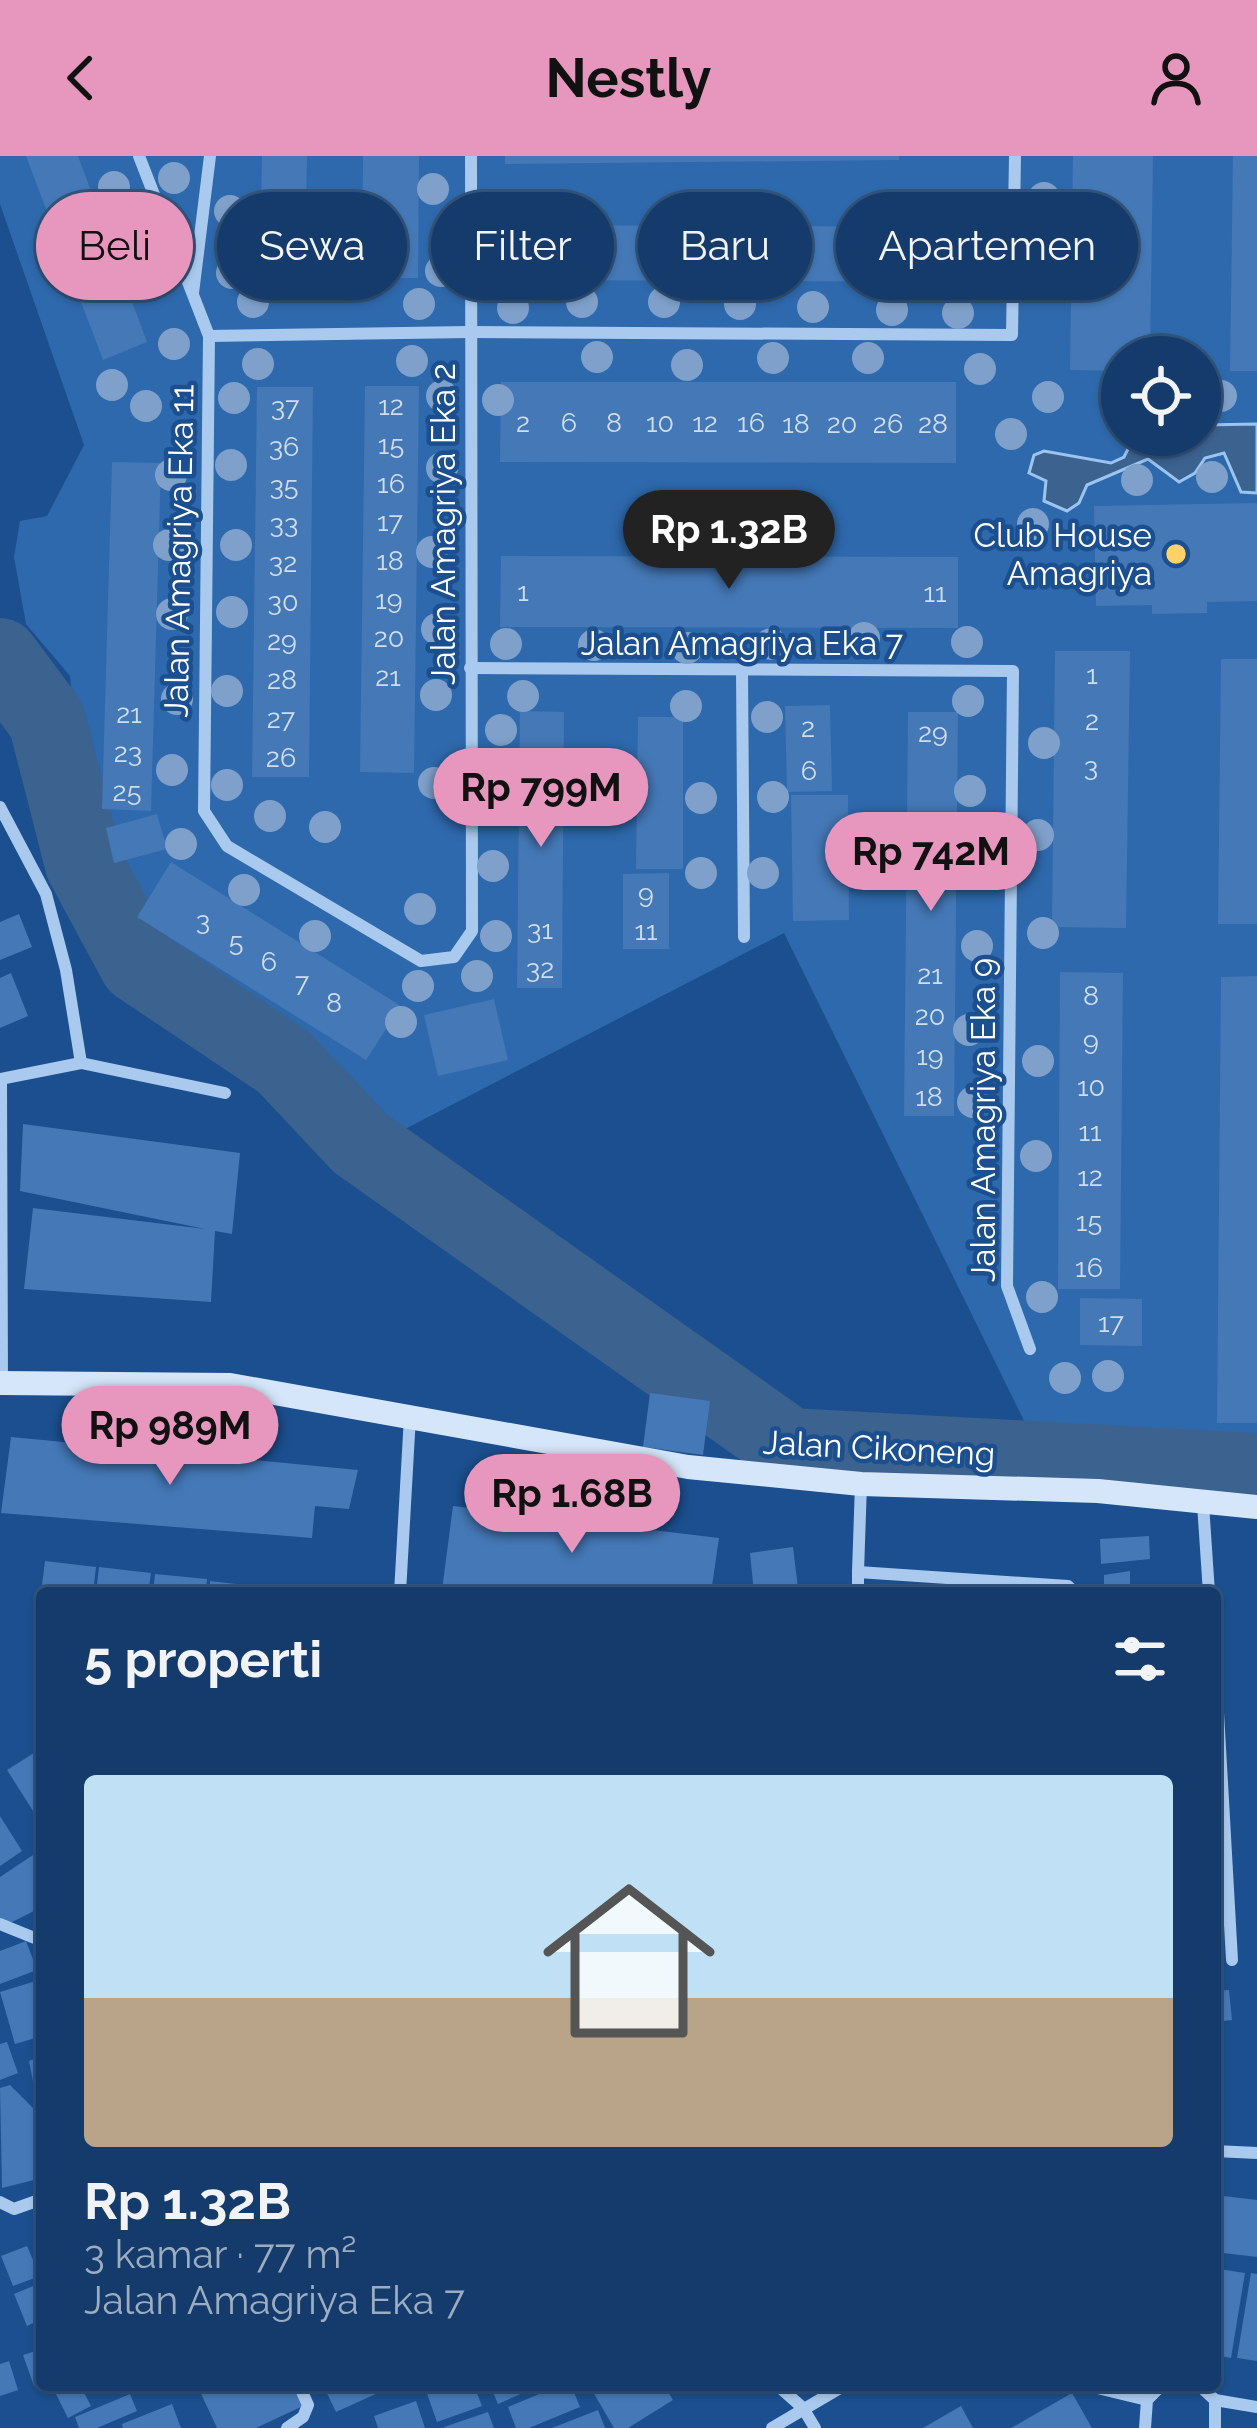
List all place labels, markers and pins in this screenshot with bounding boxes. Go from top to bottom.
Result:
pin: Rp 1.32B [605,490,853,592]
place label: Club House Amagriya [973,516,1152,593]
marker: Club House Amagriya [1163,541,1189,567]
pin: Rp 799M [430,748,652,850]
pin: Rp 742M [820,812,1042,914]
pin: Rp 989M [59,1386,281,1488]
pin: Rp 1.68B [448,1454,696,1556]

